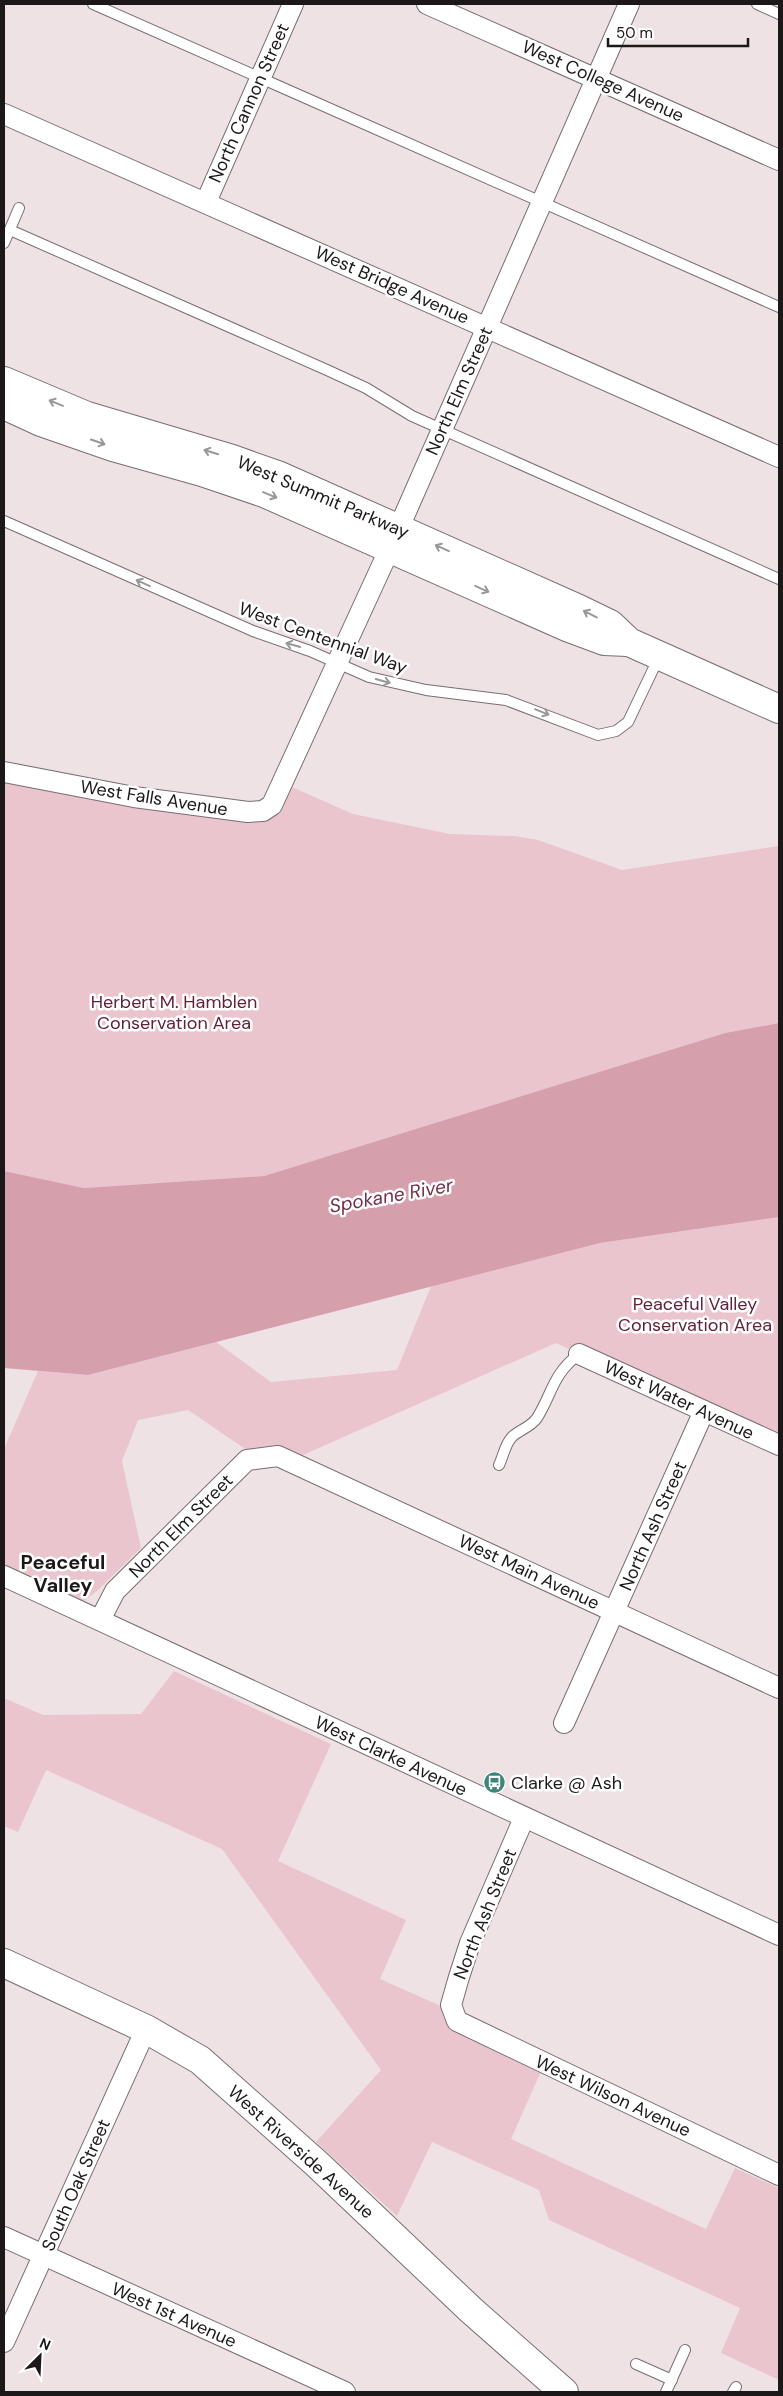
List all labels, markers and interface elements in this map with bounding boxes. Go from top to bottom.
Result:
scale bar [608,15,748,47]
street label: North Cannon Street [203,19,295,187]
text: 50 m [616,23,653,43]
street label: West College Avenue [518,34,688,128]
street label: West Bridge Avenue [311,240,473,330]
street label: North Elm Street [420,323,498,459]
one-way arrow [49,398,64,408]
one-way arrow [89,438,105,447]
one-way arrow [204,447,220,457]
street label: West Summit Parkway [233,450,413,544]
one-way arrow [262,492,277,501]
one-way arrow [435,542,450,552]
one-way arrow [136,577,151,587]
one-way arrow [474,585,489,595]
street label: West Centennial Way [236,596,410,680]
one-way arrow [583,609,598,618]
one-way arrow [285,640,301,650]
one-way arrow [375,677,391,686]
one-way arrow [534,708,549,717]
street label: West Falls Avenue [79,774,229,822]
park label: Herbert M. Hamblen Conservation Area [91,990,257,1035]
water label: Spokane River [327,1172,456,1219]
park label: Peaceful Valley Conservation Area [618,1292,772,1337]
street label: West Water Avenue [600,1355,758,1445]
street label: North Ash Street [614,1458,692,1594]
street label: North Elm Street [124,1469,238,1583]
street label: West Main Avenue [455,1529,603,1615]
district label: Peaceful Valley [21,1549,105,1598]
street label: West Clarke Avenue [311,1710,471,1802]
bus stop icon: Clarke @ Ash [483,1771,507,1795]
place label: Clarke @ Ash [511,1771,622,1795]
street label: North Ash Street [448,1845,522,1983]
street label: West Wilson Avenue [531,2049,695,2143]
street label: West Riverside Avenue [223,2080,379,2224]
street label: South Oak Street [36,2115,116,2255]
street label: West 1st Avenue [108,2277,240,2353]
north arrow [15,2331,65,2381]
text: N [37,2334,54,2354]

